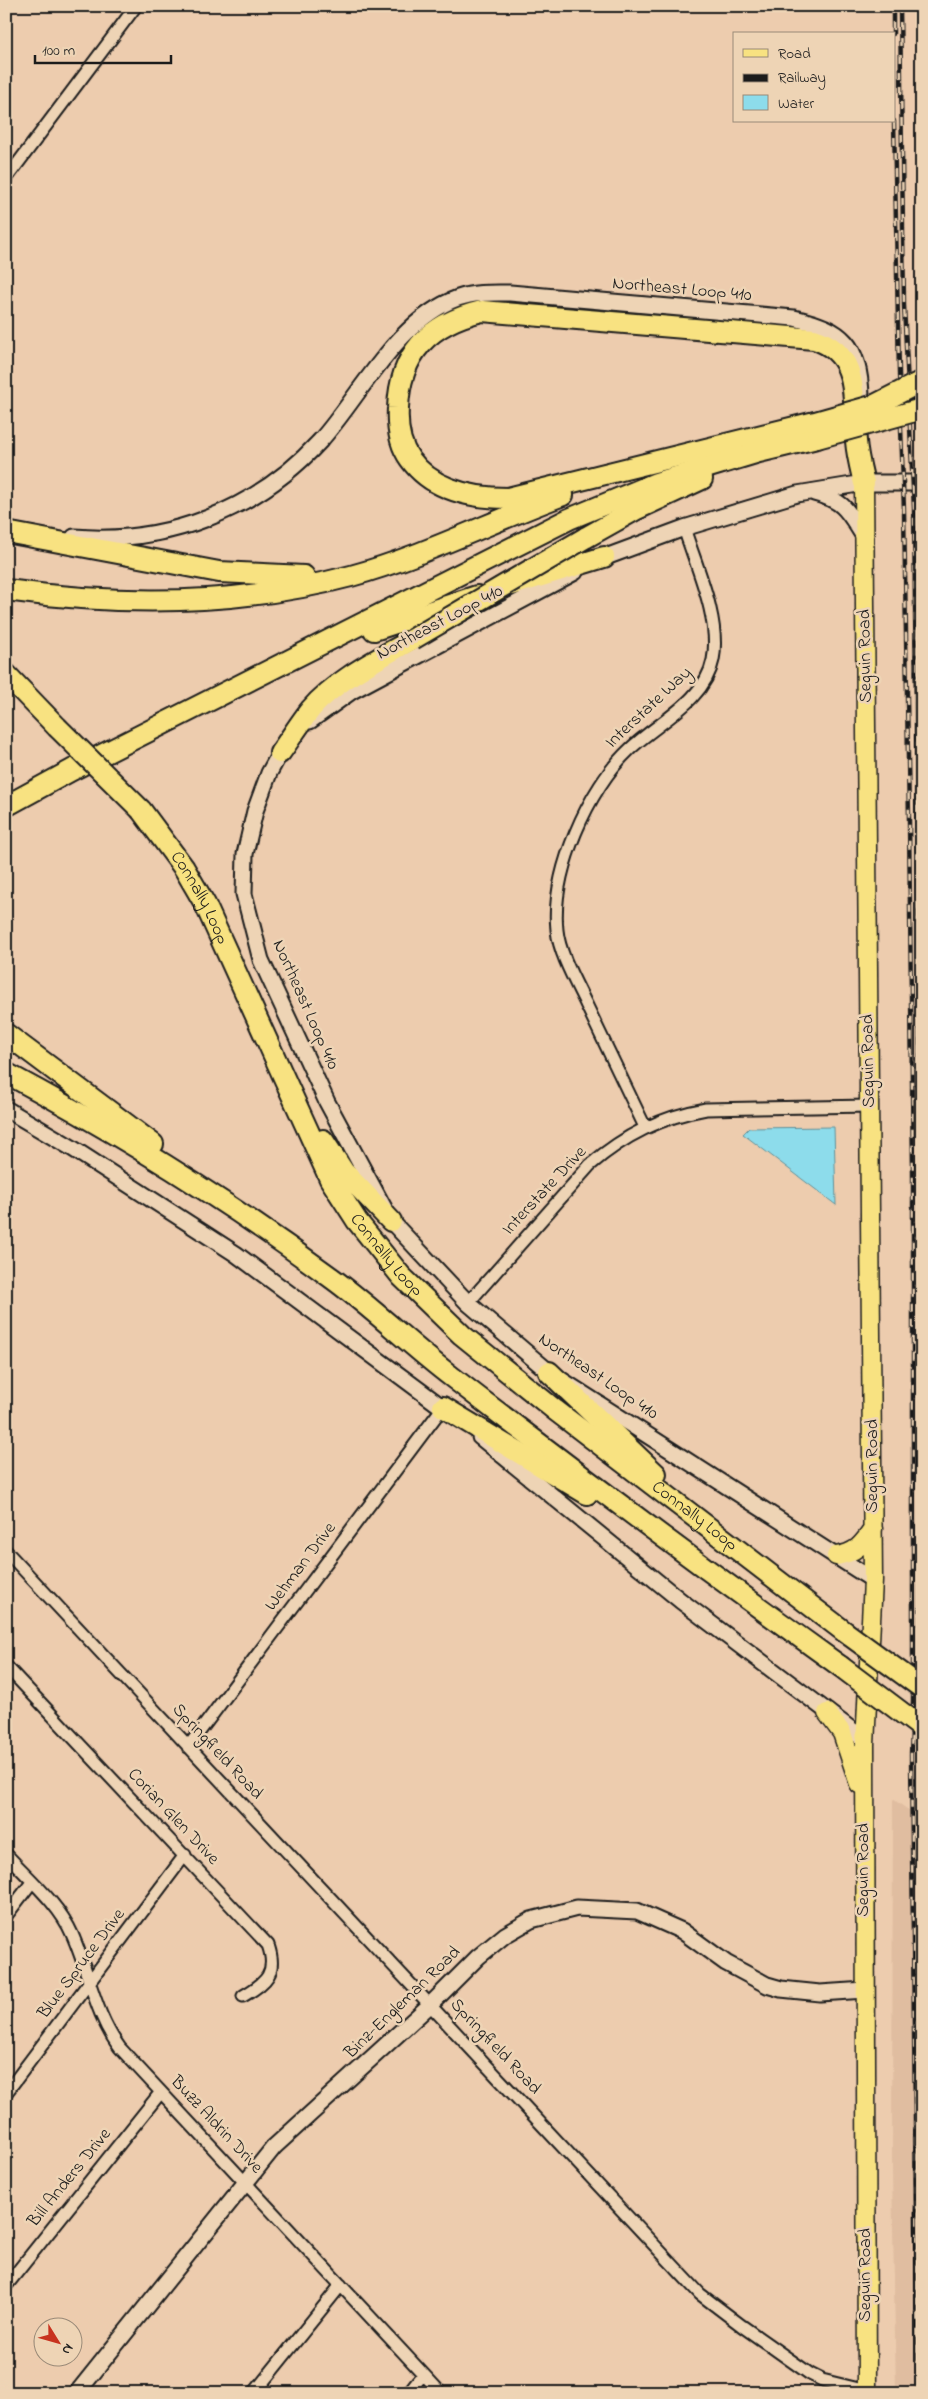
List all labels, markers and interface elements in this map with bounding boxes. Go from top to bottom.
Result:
scale bar [35,32,171,64]
legend [733,32,896,122]
text: 100 m [42,40,75,62]
text: Road [778,43,811,65]
text: Railway [778,67,826,90]
text: Water [778,93,814,115]
street label: Northeast Loop 410 [611,271,753,309]
street label: Northeast Loop 410 [372,579,508,667]
street label: Seguin Road [852,609,881,703]
street label: Interstate Way [600,661,698,755]
street label: Connally Loop [163,846,235,949]
street label: Northeast Loop 410 [265,936,345,1074]
street label: Seguin Road [855,1014,884,1108]
street label: Interstate Drive [497,1140,594,1242]
street label: Connally Loop [343,1209,429,1304]
street label: Northeast Loop 410 [533,1327,663,1427]
street label: Seguin Road [860,1419,887,1513]
street label: Connally Loop [646,1475,743,1558]
street label: Wehman Drive [259,1516,344,1617]
street label: Springfield Road [165,1698,269,1807]
street label: Corian Glen Drive [121,1763,226,1872]
street label: Seguin Road [851,1823,878,1917]
street label: Blue Spruce Drive [31,1903,133,2025]
street label: Binz-Engleman Road [338,1941,468,2067]
street label: Springfield Road [443,1993,547,2102]
street label: Buzz Aldrin Drive [163,2069,269,2181]
street label: Bill Anders Drive [21,2122,119,2234]
street label: Seguin Road [853,2228,880,2322]
north arrow [32,2316,82,2366]
text: N [56,2339,78,2359]

